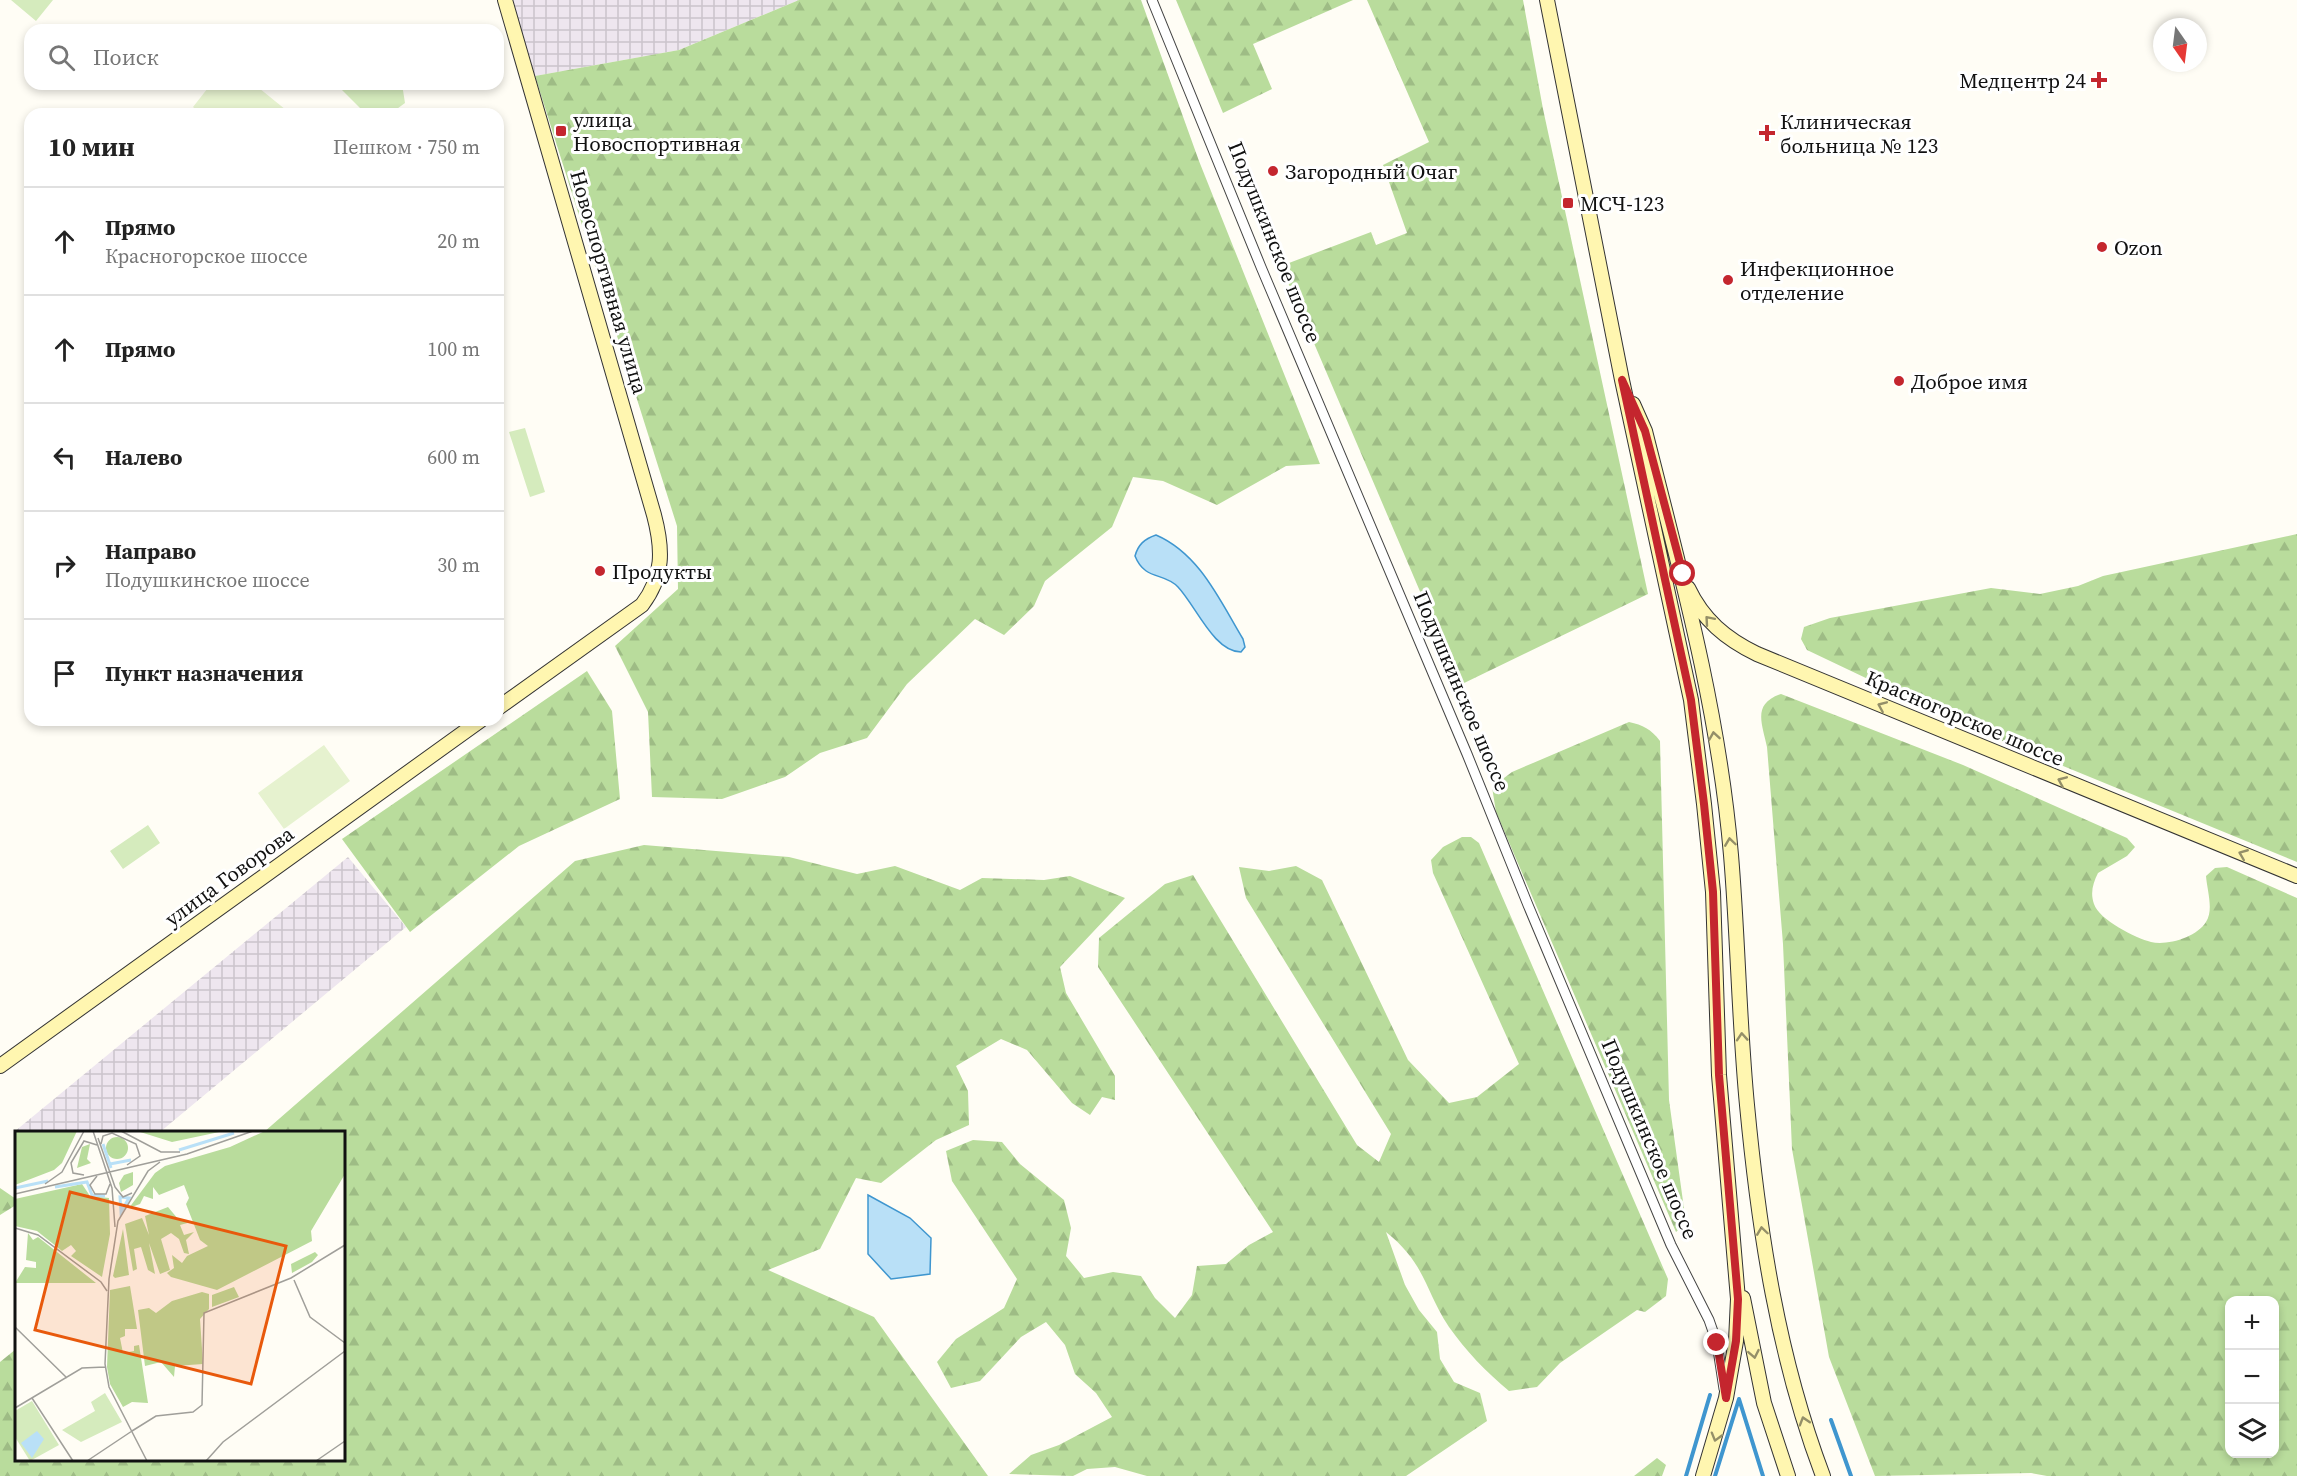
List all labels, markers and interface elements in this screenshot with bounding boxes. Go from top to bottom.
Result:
north arrow [2153,18,2207,72]
search box [24,24,504,90]
icon: search [45,41,78,74]
text: Поиск [93,42,159,72]
place label: Медцентр 24 [1959,66,2086,95]
marker: Медцентр 24 [2090,71,2108,89]
place label: улица Новоспортивная [573,105,740,158]
place label: Клиническая больница № 123 [1780,107,1938,160]
marker: улица Новоспортивная [554,124,568,138]
marker: Клиническая больница № 123 [1758,124,1776,142]
text: 10 мин [48,129,135,165]
text: Пешком · 750 m [333,133,480,161]
street label: Подушкинское шоссе [1221,137,1329,347]
place label: Загородный Очаг [1285,157,1457,186]
marker: Загородный Очаг [1266,164,1280,178]
street label: Новоспортивная улица [563,167,655,398]
place label: МСЧ-123 [1580,189,1664,218]
marker: МСЧ-123 [1561,196,1575,210]
text: Прямо [105,212,175,242]
icon: ahead [48,225,81,258]
text: 20 m [437,227,480,255]
place label: Ozon [2114,233,2163,262]
marker: Ozon [2095,240,2109,254]
text: Красногорское шоссе [105,242,308,270]
place label: Инфекционное отделение [1740,254,1894,307]
marker: Инфекционное отделение [1721,273,1735,287]
icon: ahead [48,333,81,366]
text: Прямо [105,334,175,364]
text: 100 m [427,335,480,363]
place label: Доброе имя [1911,367,2028,396]
marker: Доброе имя [1892,374,1906,388]
icon: left [48,441,81,474]
text: Налево [105,442,182,472]
text: 600 m [427,443,480,471]
text: Направо [105,536,196,566]
icon: right [48,549,81,582]
text: 30 m [437,551,480,579]
place label: Продукты [612,557,712,586]
route start [1669,560,1695,586]
marker: Продукты [593,564,607,578]
text: Подушкинское шоссе [105,566,310,594]
street label: Подушкинское шоссе [1407,586,1517,796]
one-way arrow [1705,616,1716,627]
icon: arrive [48,657,81,690]
text: Пункт назначения [105,658,303,688]
street label: Красногорское шоссе [1861,663,2069,773]
one-way arrow [1877,701,1888,713]
one-way arrow [1709,731,1721,740]
one-way arrow [2057,776,2068,788]
street label: улица Говорова [158,819,300,933]
one-way arrow [1724,837,1736,847]
one-way arrow [2238,849,2249,861]
one-way arrow [1736,1032,1749,1041]
street label: Подушкинское шоссе [1595,1034,1705,1244]
inset map [15,1131,345,1461]
one-way arrow [1757,1226,1769,1235]
map controls [2225,1296,2279,1458]
button: + [2225,1296,2279,1350]
route end [1703,1329,1729,1355]
one-way arrow [1747,1348,1760,1358]
button: − [2225,1350,2279,1404]
button: layers [2225,1404,2279,1458]
one-way arrow [1799,1416,1811,1427]
one-way arrow [1711,1431,1723,1442]

